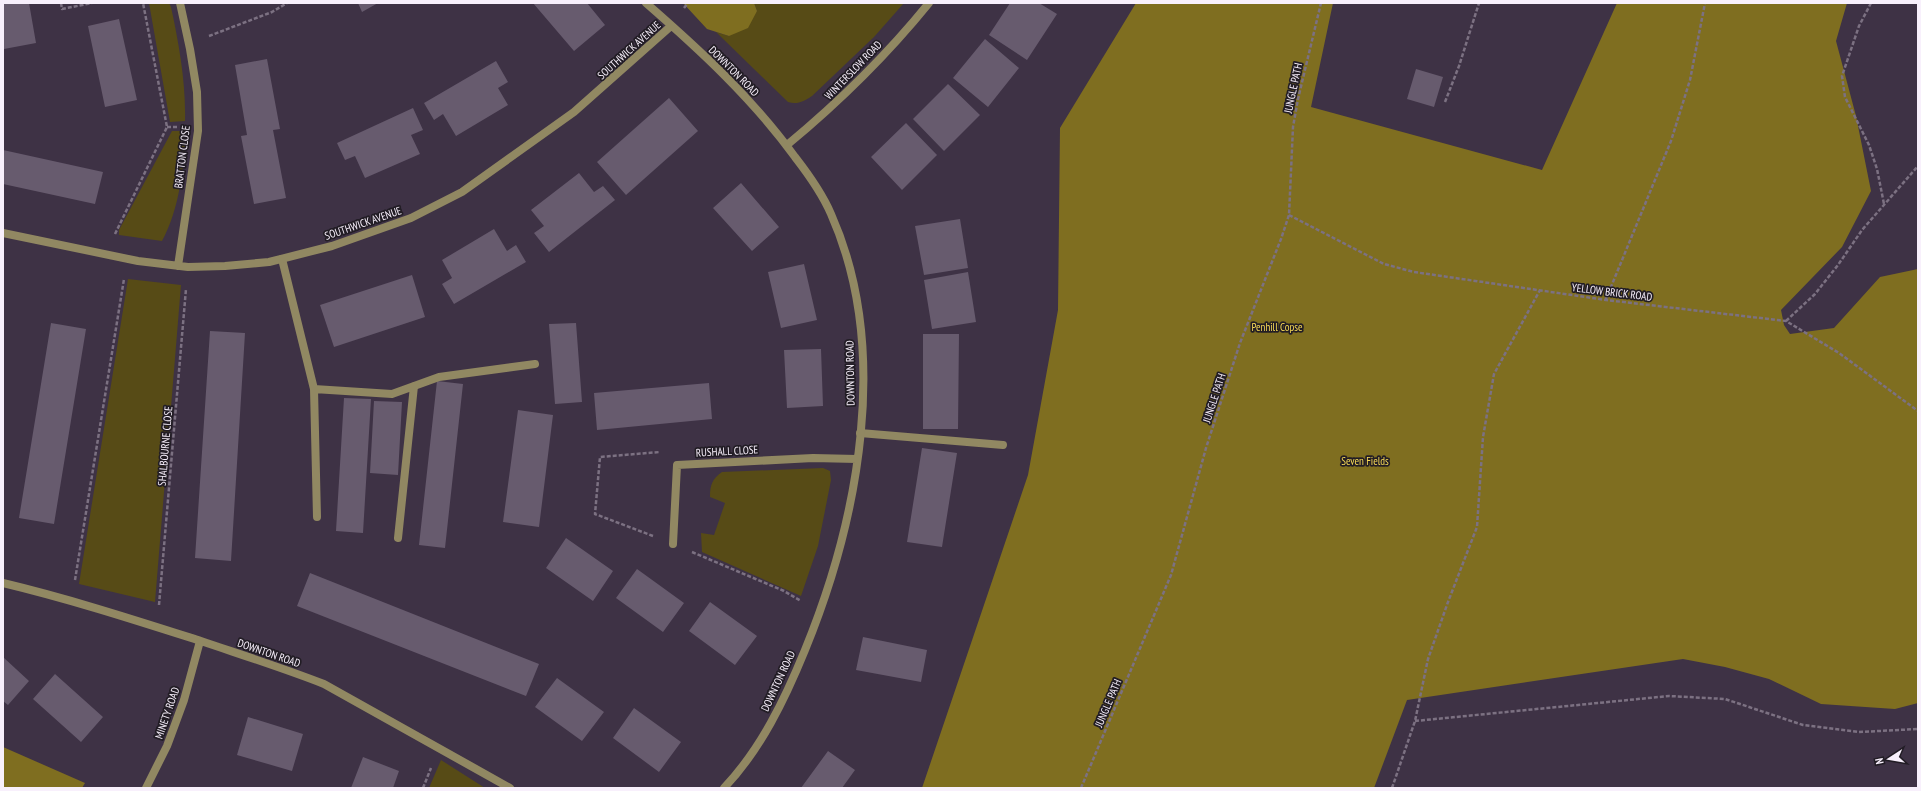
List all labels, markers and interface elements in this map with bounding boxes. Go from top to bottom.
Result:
street label: SOUTHWICK AVENUE [594,18,664,82]
street label: WINTERSLOW ROAD [821,37,885,102]
street label: DOWNTON ROAD [706,43,762,99]
street label: JUNGLE PATH [1281,61,1305,115]
street label: BRATTON CLOSE [171,125,193,189]
street label: SOUTHWICK AVENUE [323,203,404,243]
street label: YELLOW BRICK ROAD [1571,280,1653,304]
park label: Penhill Copse [1251,320,1303,334]
street label: DOWNTON ROAD [842,340,858,406]
street label: JUNGLE PATH [1199,371,1229,425]
street label: SHALBOURNE CLOSE [155,405,175,486]
street label: RUSHALL CLOSE [696,442,759,460]
park label: Seven Fields [1341,454,1389,468]
street label: DOWNTON ROAD [236,636,302,670]
street label: DOWNTON ROAD [758,648,798,714]
street label: JUNGLE PATH [1091,677,1124,730]
street label: MINETY ROAD [152,685,182,741]
north arrow [1869,739,1909,779]
text: N [1872,757,1887,765]

